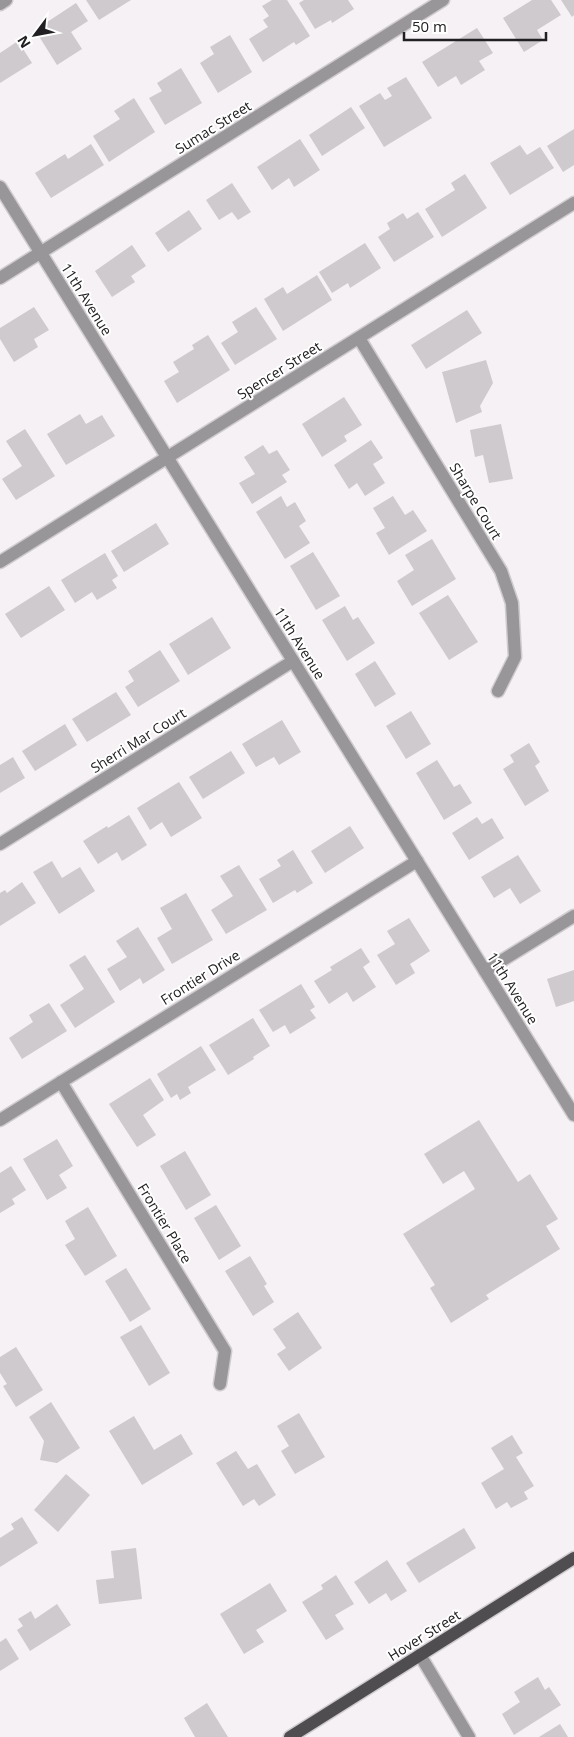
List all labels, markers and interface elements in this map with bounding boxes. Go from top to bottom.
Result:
north arrow [10,10,60,60]
scale bar [404,10,546,42]
text: 50 m [412,16,447,36]
text: N [12,32,35,52]
street label: Sumac Street [171,96,255,158]
street label: 11th Avenue [57,259,117,339]
street label: Spencer Street [233,337,325,403]
street label: Sharpe Court [446,459,506,543]
street label: 11th Avenue [270,603,330,683]
street label: Sherri Mar Court [87,703,189,777]
street label: Frontier Drive [157,945,243,1009]
street label: 11th Avenue [483,948,543,1028]
street label: Frontier Place [134,1180,196,1267]
street label: Hover Street [384,1605,464,1665]

